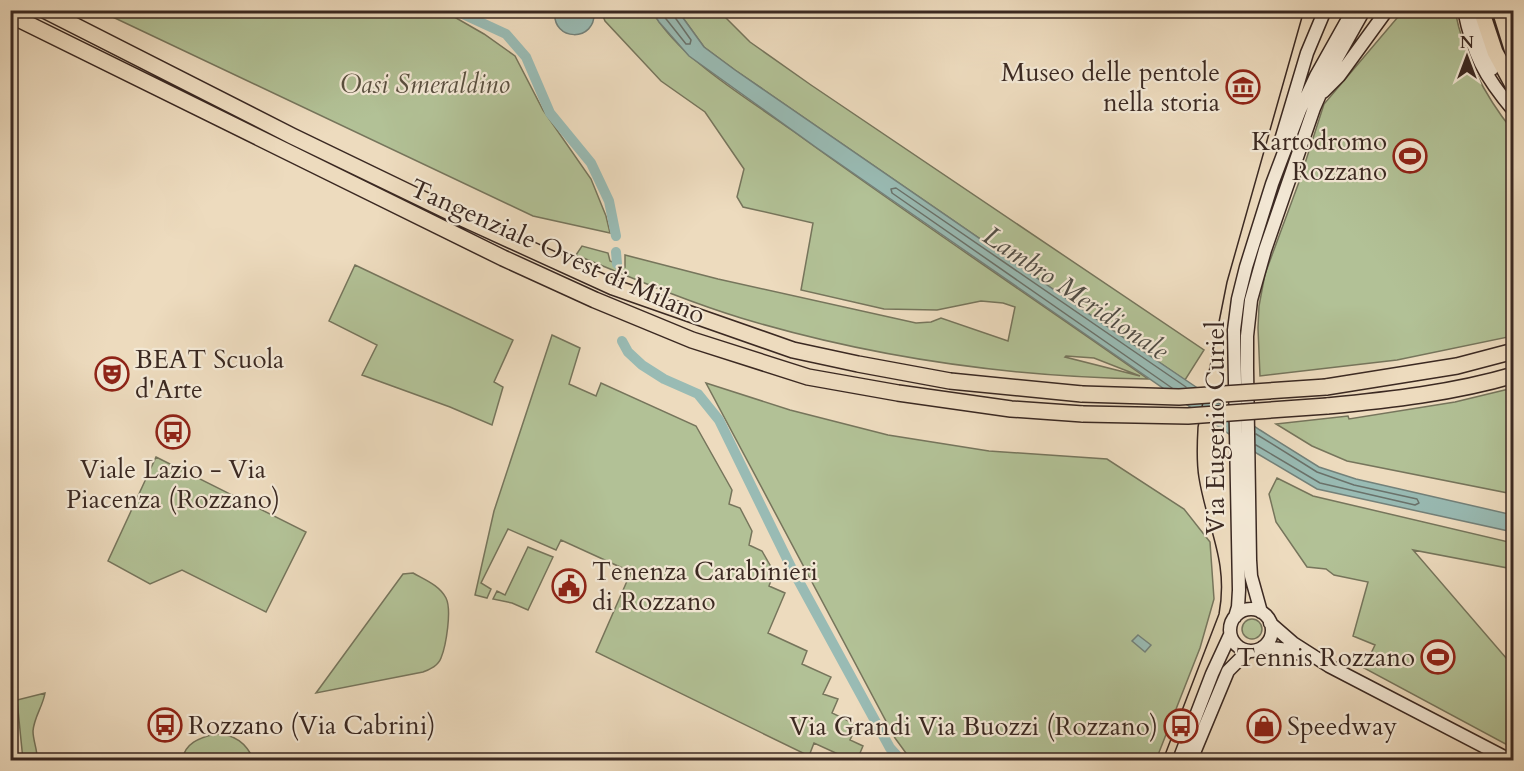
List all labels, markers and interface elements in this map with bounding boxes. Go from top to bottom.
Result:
north arrow [1437,27,1497,87]
text: N [1460,32,1474,54]
place label: Museo delle pentole nella storia [1001,55,1220,120]
park label: Oasi Smeraldino [340,67,510,102]
museum icon: Museo delle pentole nella storia [1225,69,1261,105]
place label: Kartodromo Rozzano [1251,124,1387,189]
sports icon: Kartodromo Rozzano [1392,138,1428,174]
street label: Tangenziale Ovest di Milano [405,170,711,332]
water label: Lambro Meridionale [976,218,1176,370]
street label: Via Eugenio Curiel [1198,321,1233,535]
place label: BEAT Scuola d'Arte [135,342,284,407]
theatre icon: BEAT Scuola d'Arte [94,356,130,392]
bus stop icon: Viale Lazio - Via Piacenza (Rozzano) [155,414,191,450]
place label: Viale Lazio - Via Piacenza (Rozzano) [66,452,280,517]
place label: Tenenza Carabinieri di Rozzano [592,554,818,619]
public building icon: Tenenza Carabinieri di Rozzano [551,568,587,604]
sports icon: Tennis Rozzano [1420,639,1456,675]
place label: Tennis Rozzano [1236,640,1415,675]
bus stop icon: Rozzano (Via Cabrini) [147,707,183,743]
place label: Rozzano (Via Cabrini) [188,708,435,743]
bus stop icon: Via Grandi Via Buozzi (Rozzano) [1163,708,1199,744]
shop icon: Speedway [1246,708,1282,744]
place label: Via Grandi Via Buozzi (Rozzano) [789,709,1158,744]
place label: Speedway [1287,709,1397,744]

